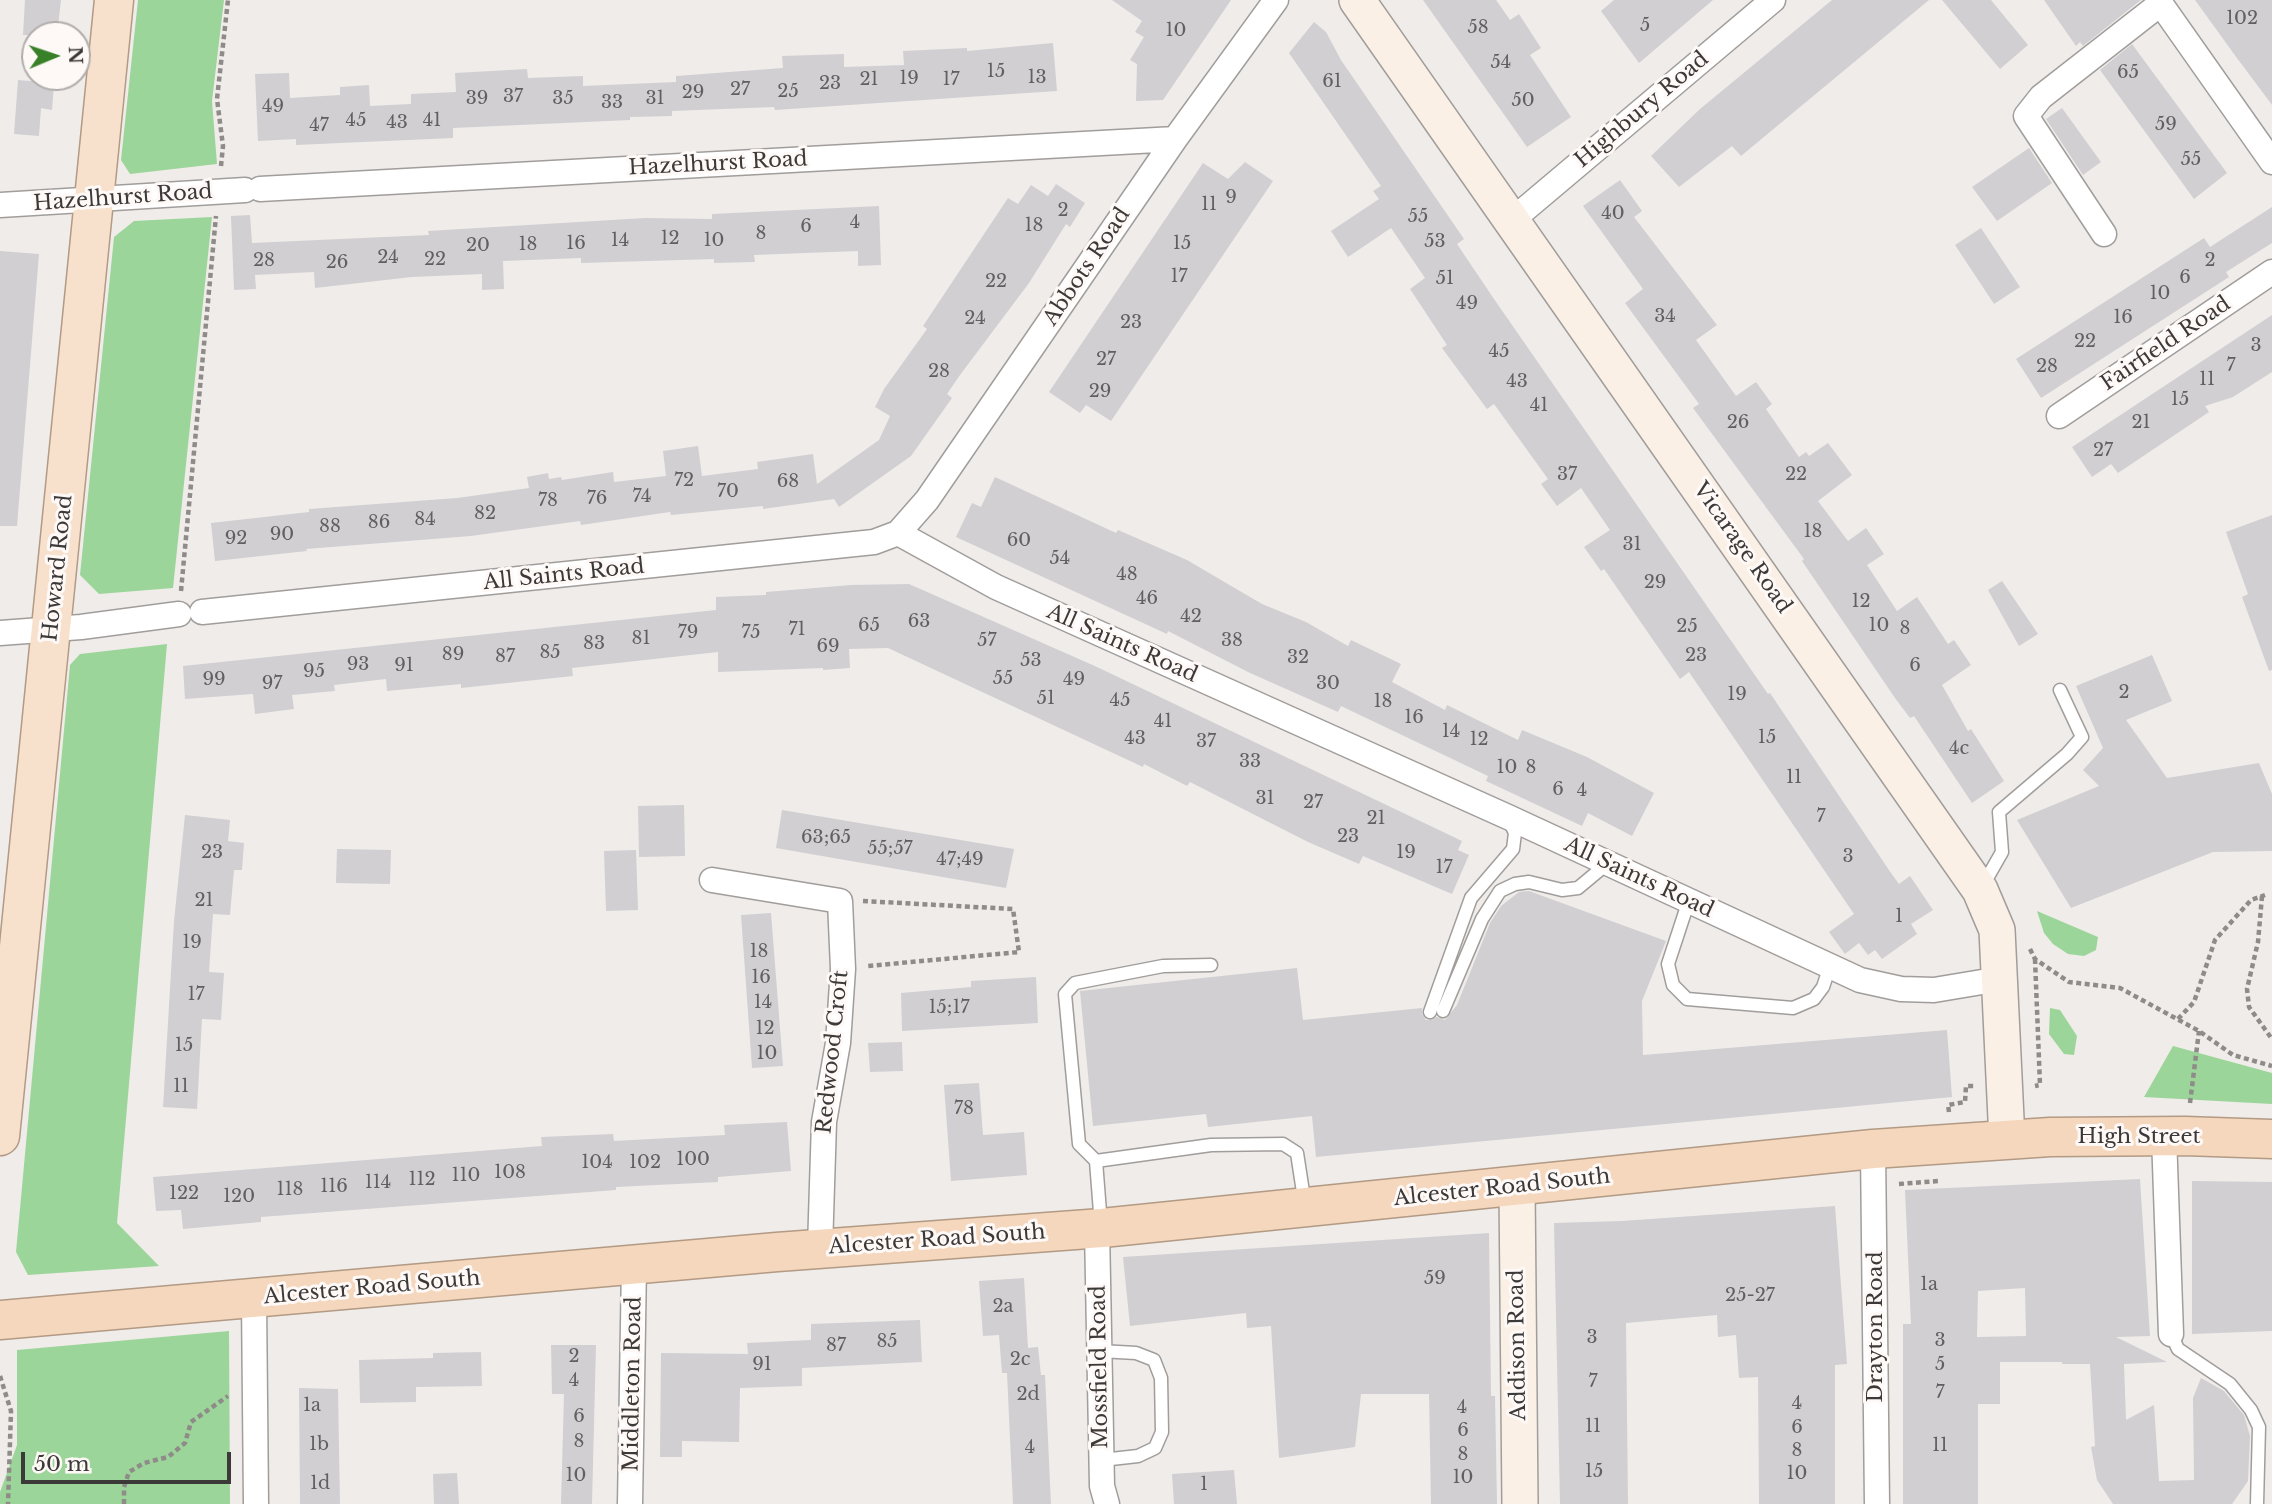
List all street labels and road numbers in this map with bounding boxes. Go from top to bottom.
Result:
street label: Highbury Road [1570,47,1714,173]
street label: Hazelhurst Road [628,147,808,181]
street label: Hazelhurst Road [33,179,213,217]
street label: Abbots Road [1038,203,1136,331]
street label: Fairfield Road [2096,291,2236,397]
street label: Vicarage Road [1687,478,1797,618]
street label: Howard Road [38,493,78,643]
street label: All Saints Road [482,554,646,596]
street label: All Saints Road [1043,600,1201,688]
street label: All Saints Road [1560,832,1718,924]
street label: Redwood Croft [812,969,854,1135]
street label: High Street [2078,1124,2200,1150]
street label: Alcester Road South [1393,1164,1611,1212]
street label: Alcester Road South [828,1220,1046,1260]
street label: Drayton Road [1863,1251,1889,1403]
street label: Alcester Road South [263,1266,481,1310]
street label: Addison Road [1504,1269,1532,1421]
street label: Mossfield Road [1086,1285,1114,1449]
street label: Middleton Road [619,1296,647,1472]

